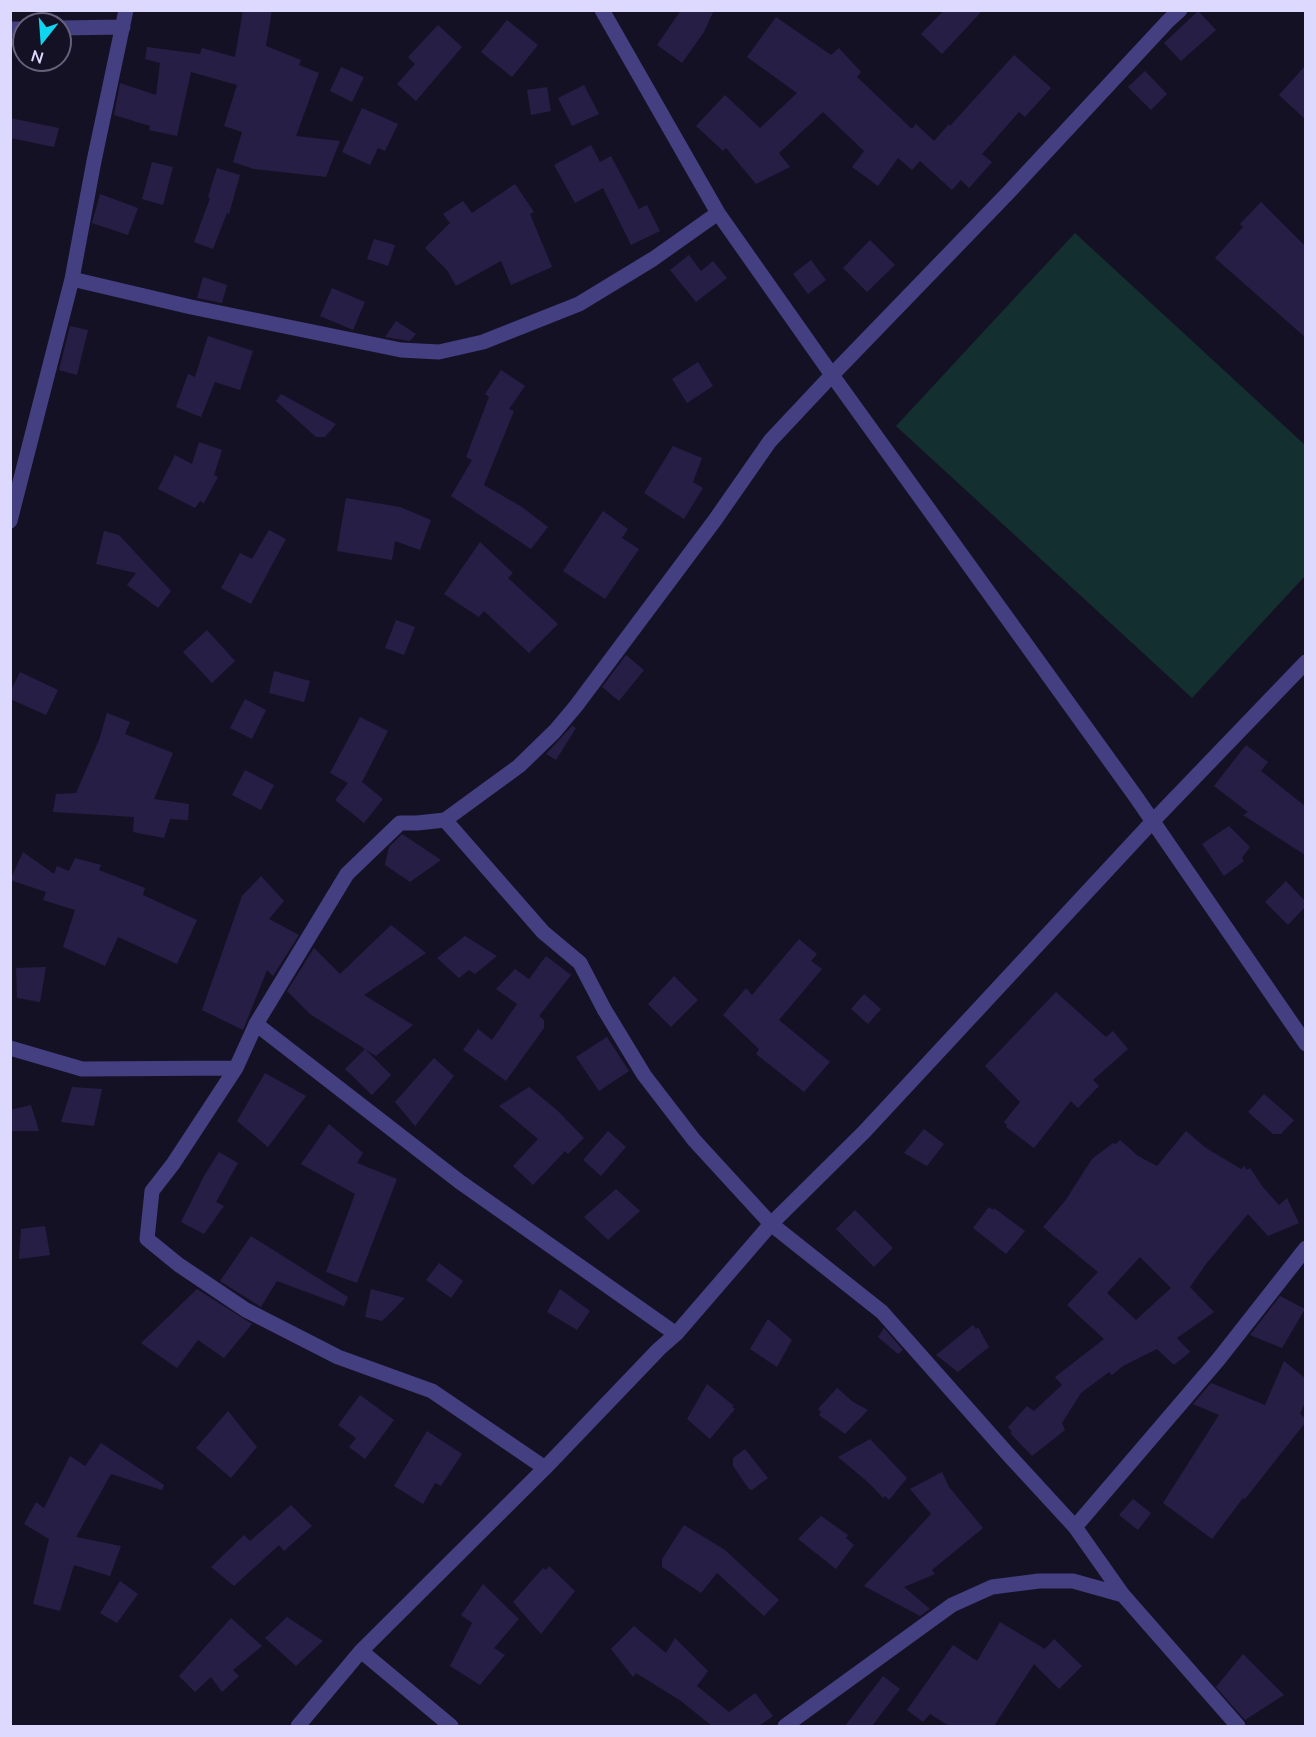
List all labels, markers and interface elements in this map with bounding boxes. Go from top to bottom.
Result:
north arrow [12,12,72,72]
text: N [29,46,46,69]

